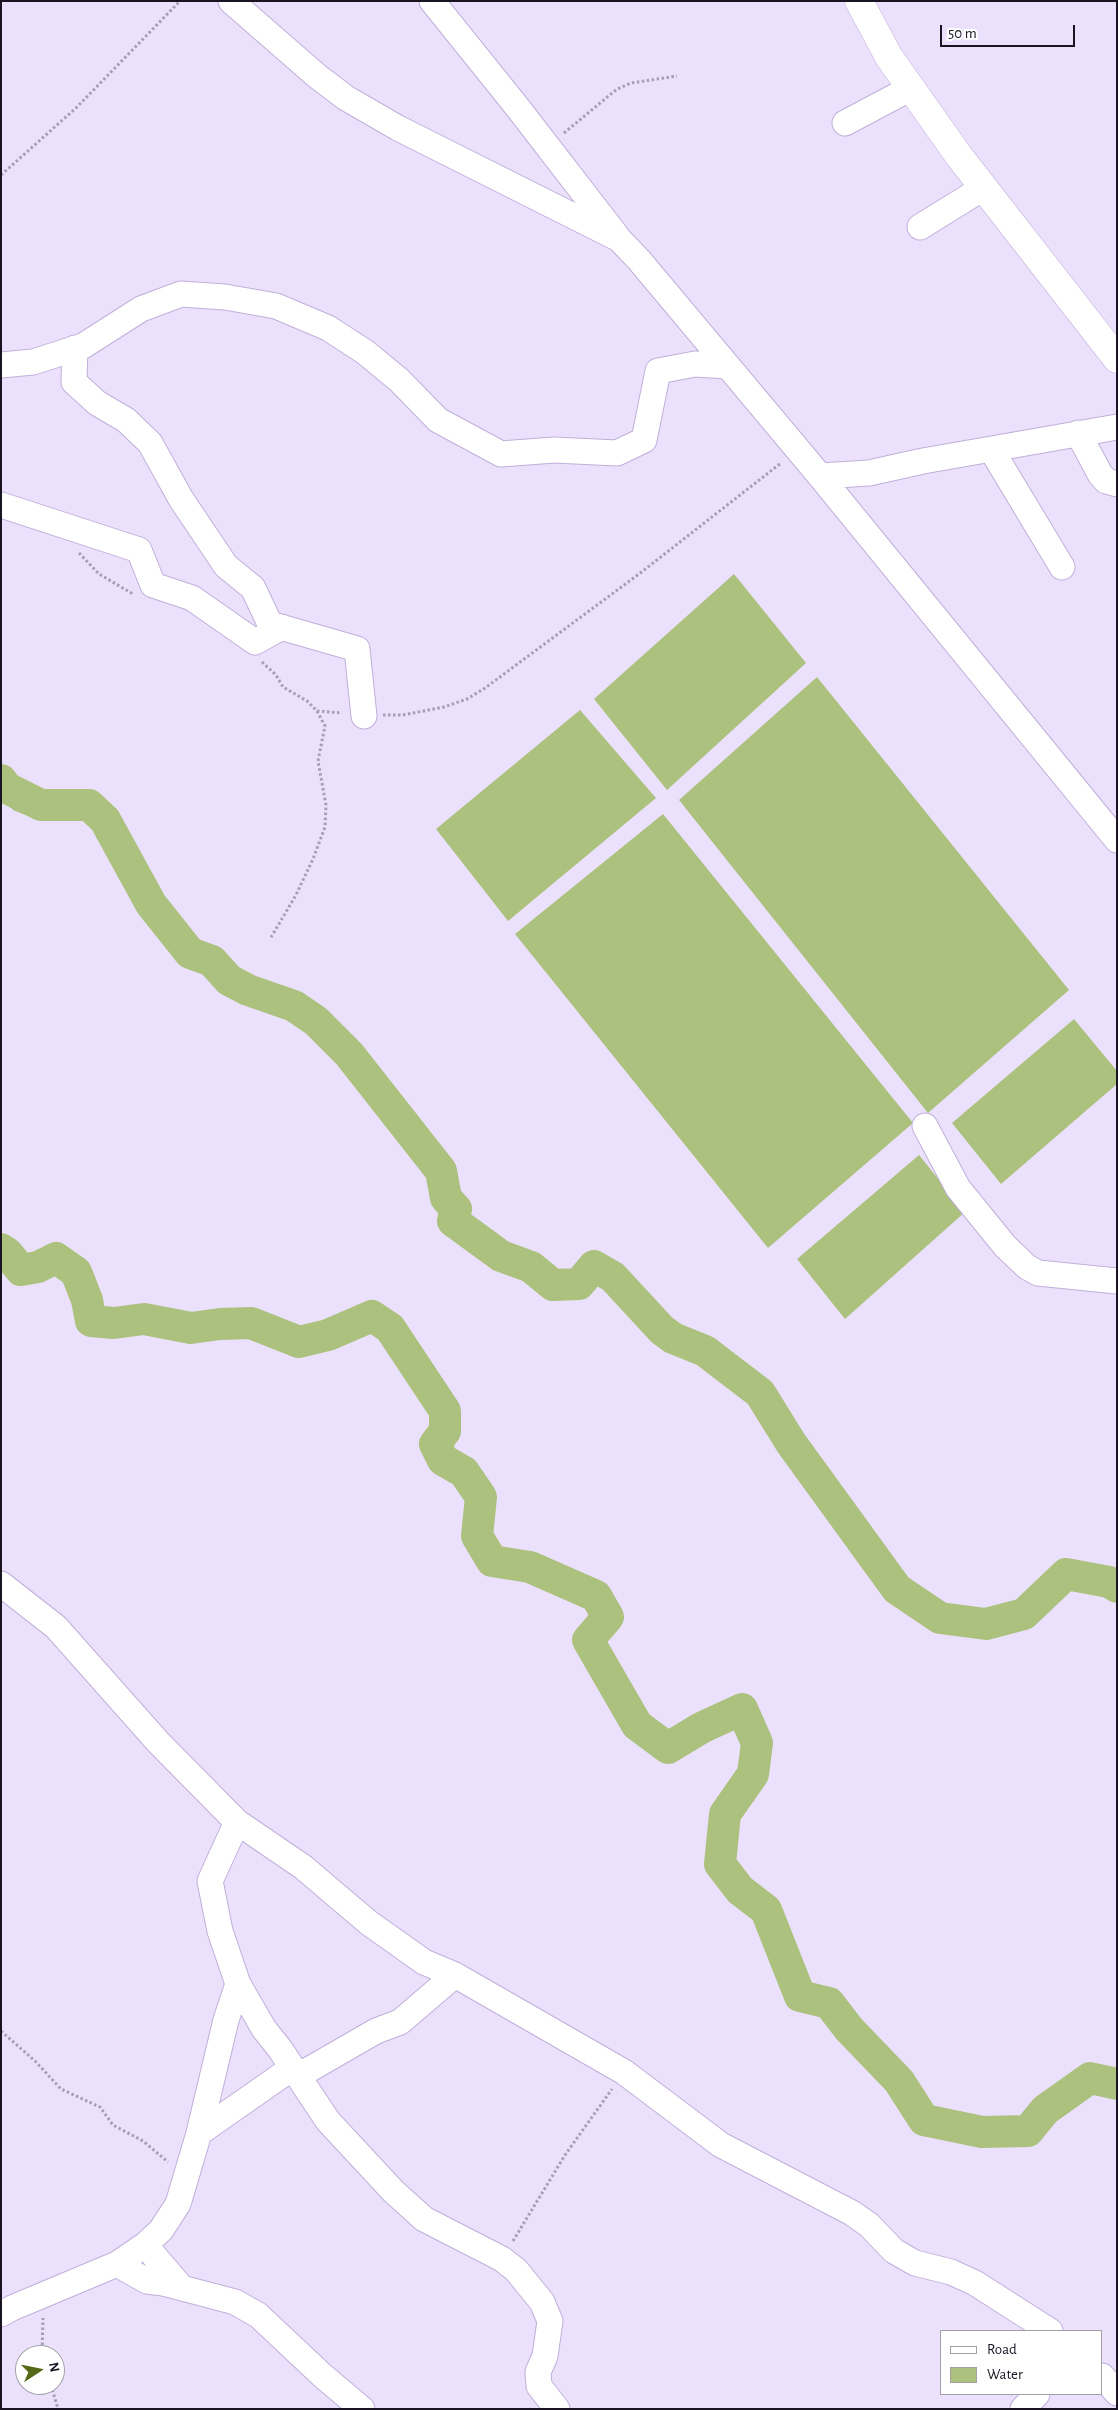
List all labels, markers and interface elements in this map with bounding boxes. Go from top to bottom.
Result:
scale bar [943,15,1078,47]
text: 50 m [948,26,977,41]
legend [940,2330,1103,2395]
text: Road [987,2342,1017,2357]
north arrow [15,2345,65,2395]
text: N [46,2361,62,2373]
text: Water [987,2367,1023,2382]

